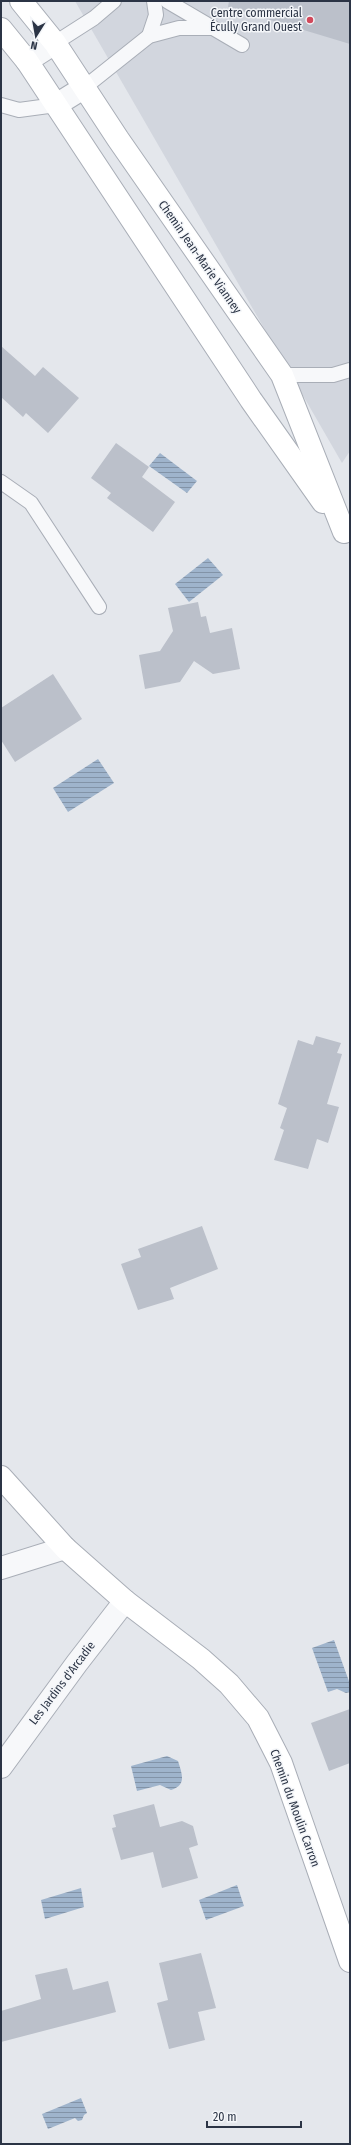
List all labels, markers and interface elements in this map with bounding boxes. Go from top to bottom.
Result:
place label: Centre commercial Écully Grand Ouest [210,6,302,34]
marker: Centre commercial Écully Grand Ouest [305,15,315,25]
north arrow [16,16,56,56]
text: N [30,38,39,52]
street label: Chemin Jean-Marie Vianney [156,198,245,317]
street label: Les Jardins d'Arcadie [26,1639,98,1727]
street label: Chemin du Moulin Carron [267,1747,323,1869]
scale bar [207,2103,301,2129]
text: 20 m [213,2110,237,2124]

